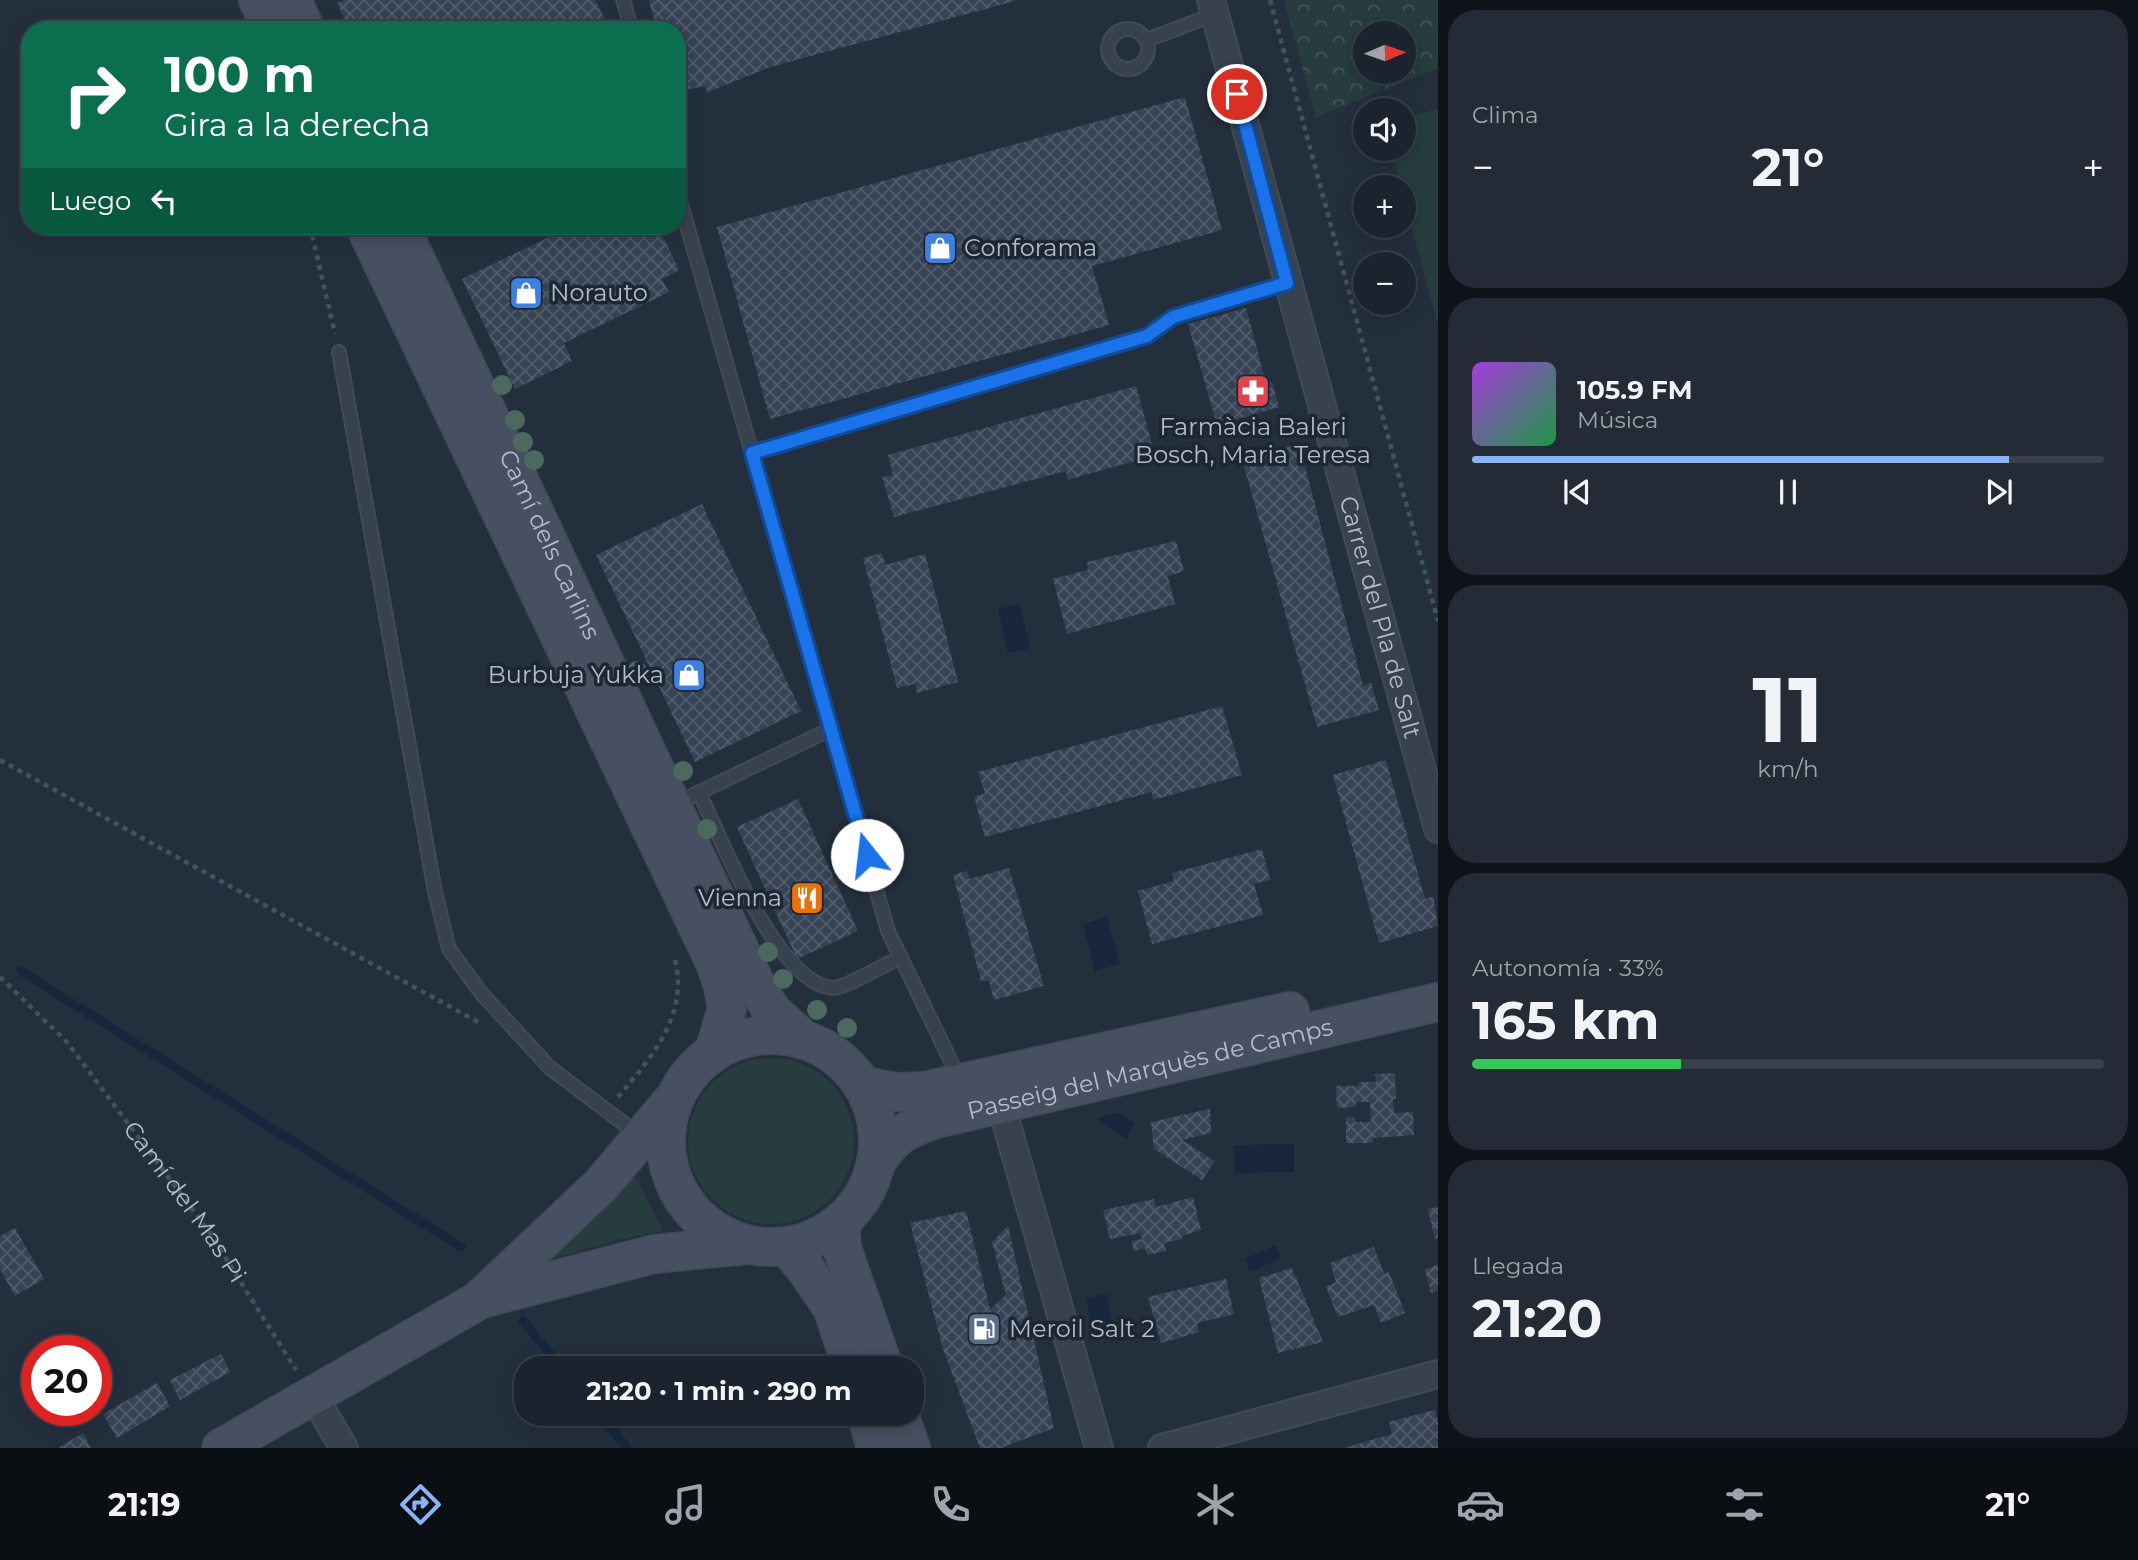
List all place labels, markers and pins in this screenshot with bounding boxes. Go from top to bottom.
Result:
pin [1207,64,1267,124]
shop icon: Conforama [921,229,959,267]
place label: Conforama [964,233,1097,262]
shop icon: Norauto [507,274,545,312]
place label: Norauto [550,278,648,307]
pharmacy icon: Farmàcia Baleri Bosch, Maria Teresa [1234,372,1272,410]
place label: Farmàcia Baleri Bosch, Maria Teresa [1135,412,1371,469]
shop icon: Burbuja Yukka [670,656,708,694]
place label: Burbuja Yukka [488,660,664,689]
restaurant icon: Vienna [788,879,826,917]
place label: Vienna [698,883,782,912]
fuel station icon: Meroil Salt 2 [965,1310,1003,1348]
place label: Meroil Salt 2 [1009,1314,1155,1343]

